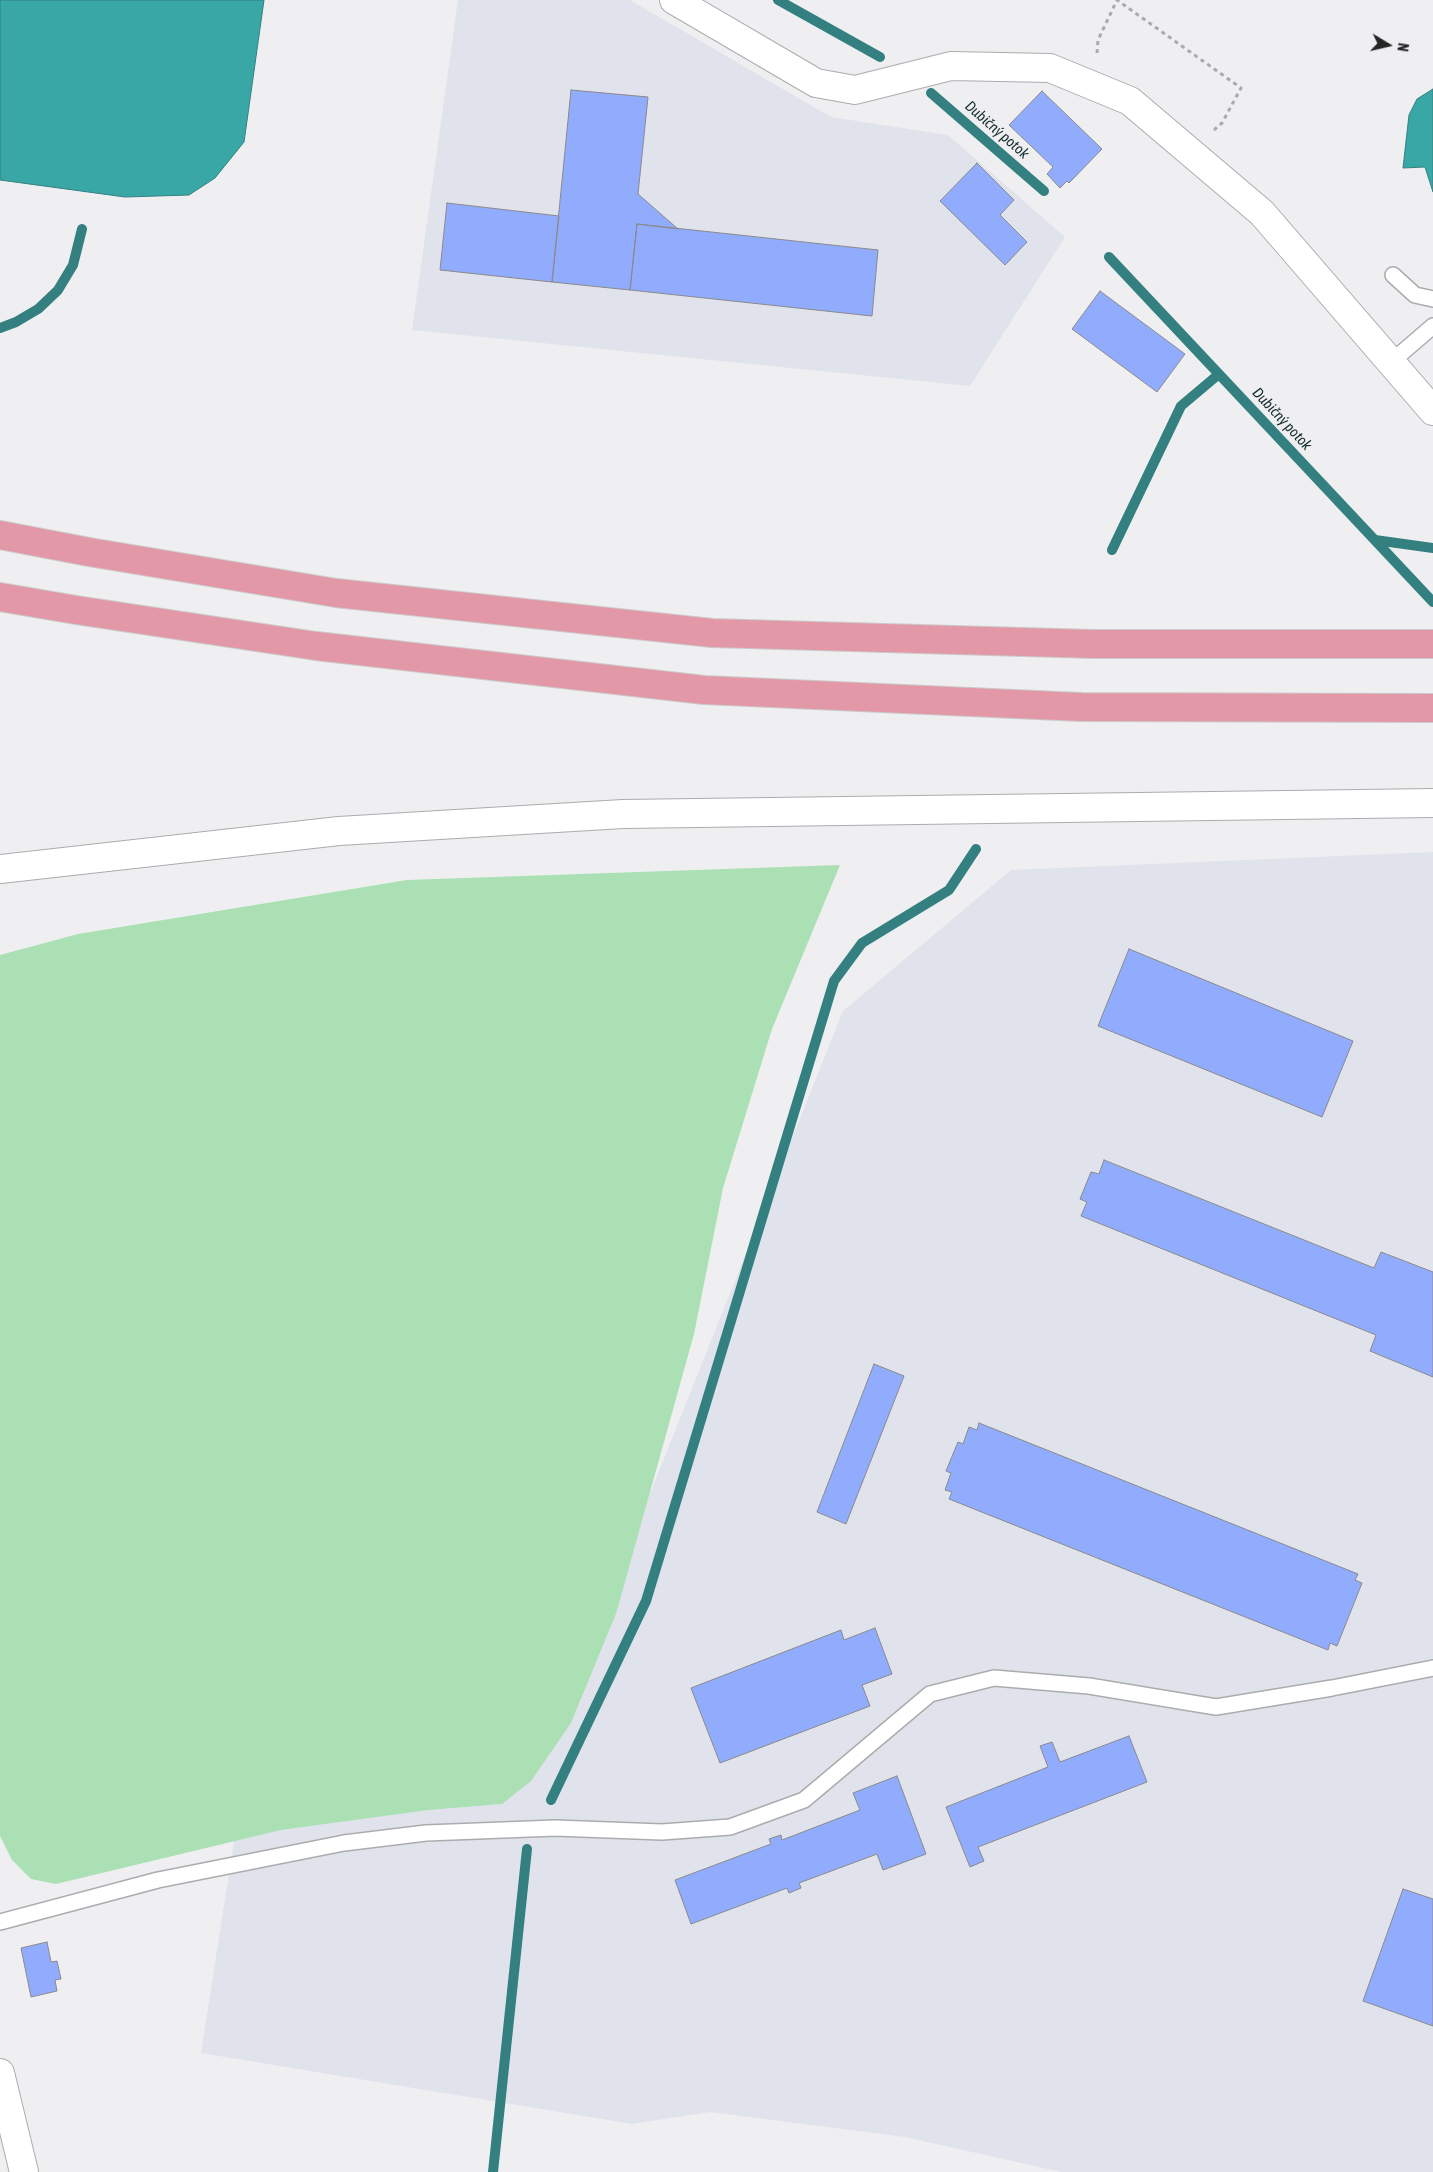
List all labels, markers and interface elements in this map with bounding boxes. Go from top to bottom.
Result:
north arrow [1363,20,1413,70]
text: N [1394,42,1411,53]
water label: Dubičný potok [961,97,1033,163]
water label: Dubičný potok [1248,384,1316,454]

